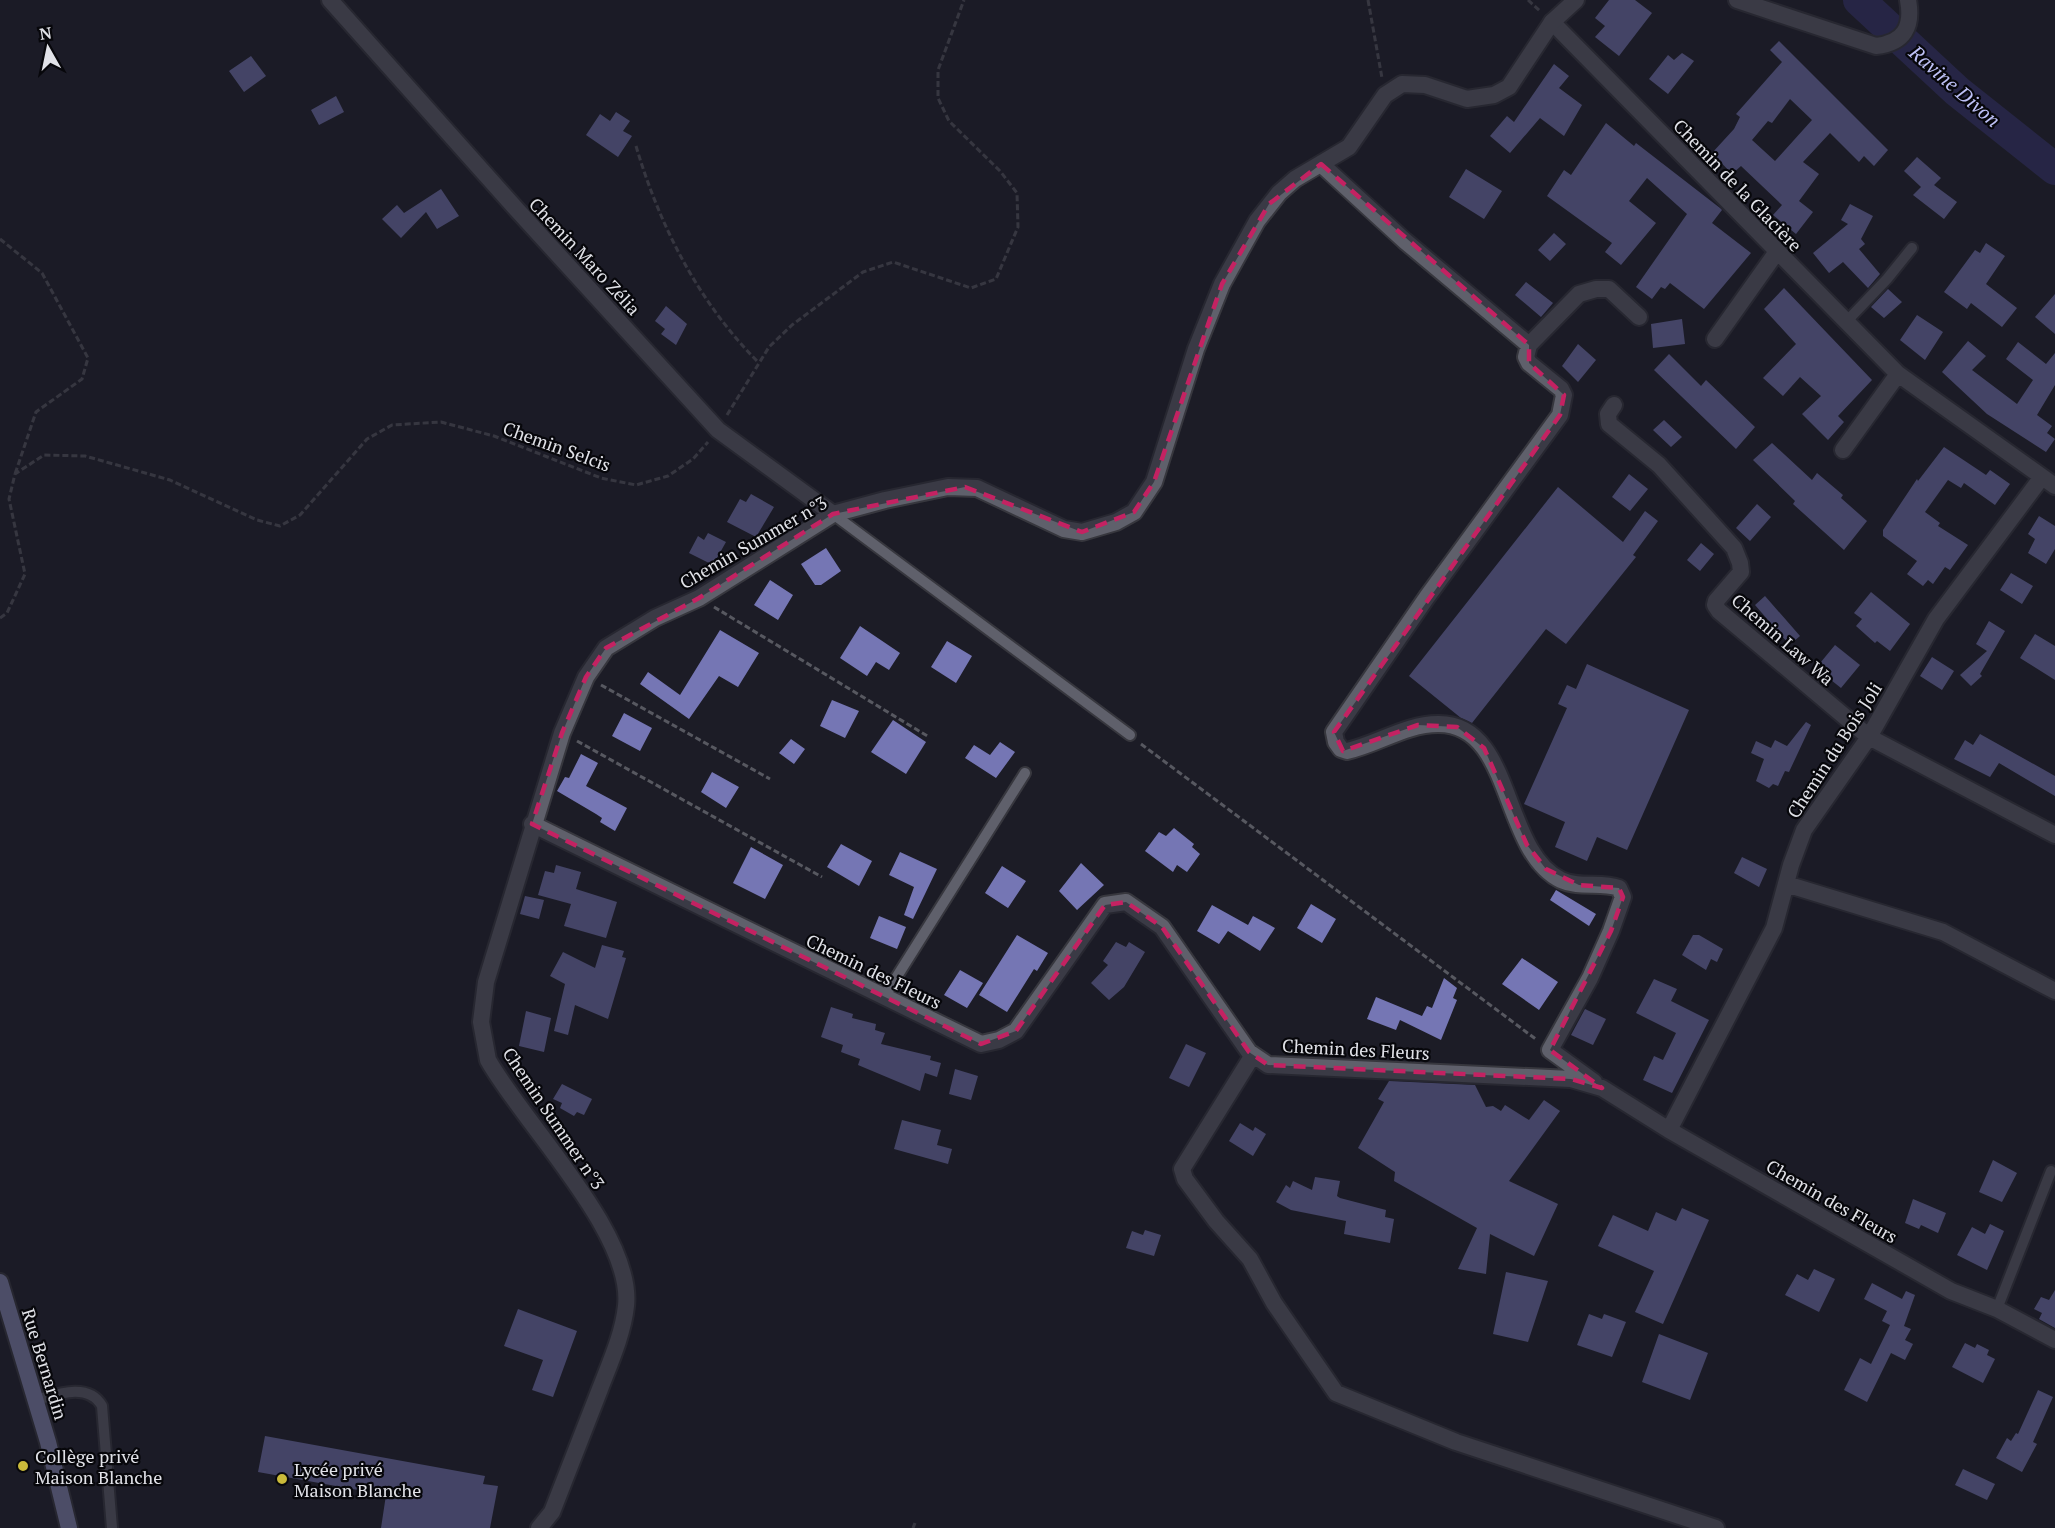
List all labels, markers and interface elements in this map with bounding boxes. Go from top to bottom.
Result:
north arrow [18,18,78,78]
text: N [38,21,53,45]
water label: Ravine Divon [1903,38,2006,133]
street label: Chemin de la Glacière [1668,114,1808,256]
street label: Chemin Maro Zélia [524,192,646,320]
street label: Chemin Selcis [500,415,614,477]
street label: Chemin Summer n°3 [675,490,831,594]
street label: Chemin Law Wa [1727,588,1839,690]
street label: Chemin du Bois Joli [1781,677,1887,823]
street label: Chemin des Fleurs [802,928,946,1014]
street label: Chemin des Fleurs [1282,1033,1430,1065]
street label: Chemin Summer n°3 [497,1042,611,1194]
street label: Chemin des Fleurs [1762,1154,1902,1248]
street label: Rue Bernardin [17,1305,73,1423]
place label: Collège privé Maison Blanche [35,1444,162,1489]
place label: Lycée privé Maison Blanche [294,1457,421,1502]
marker: Collège privé Maison Blanche [16,1459,30,1473]
marker: Lycée privé Maison Blanche [275,1472,289,1486]

